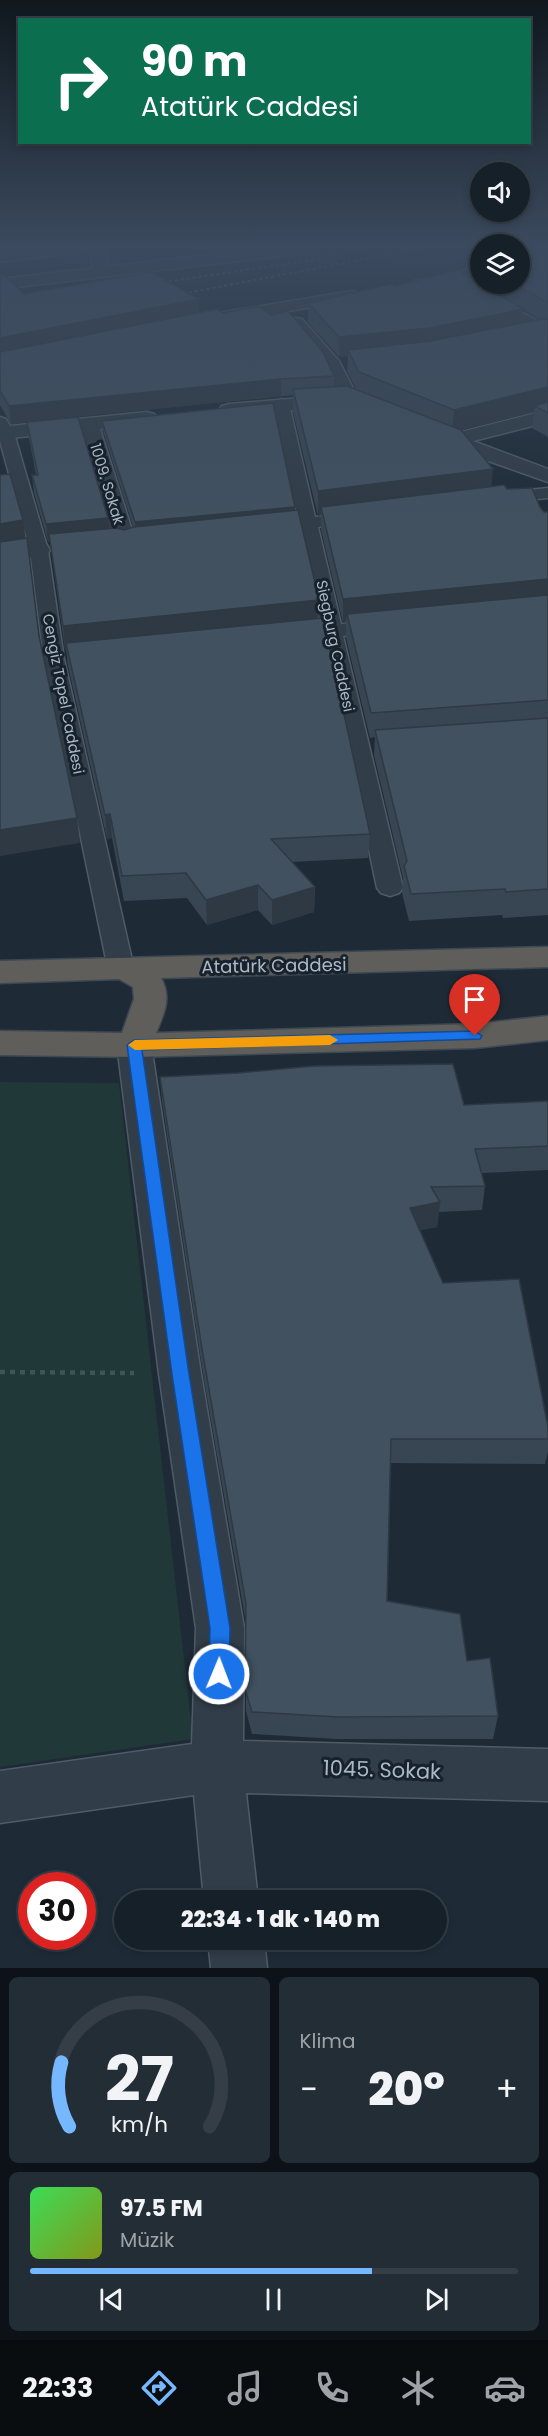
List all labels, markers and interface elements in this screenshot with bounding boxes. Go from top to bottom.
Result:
text: 90 m [141,32,248,91]
icon: right [42,42,120,120]
text: Atatürk Caddesi [141,88,359,125]
map controls [470,162,530,294]
button: sound [470,162,530,222]
button: layers [470,234,530,294]
street label: 1009. Sokak [85,440,130,527]
street label: Siegburg Caddesi [311,578,360,714]
street label: Cengiz Topel Caddesi [38,612,89,776]
street label: Atatürk Caddesi [201,952,347,979]
pin [449,974,500,1036]
icon: arrive [458,983,491,1016]
position arrow [187,1642,251,1706]
street label: 1045. Sokak [323,1753,442,1786]
speed limit sign: 30 [18,1872,96,1950]
text: 22:34 · 1 dk · 140 m [181,1904,380,1935]
text: Klima [300,2027,355,2055]
text: 27 [105,2035,174,2123]
text: 20° [368,2058,445,2121]
text: − [300,2066,318,2113]
text: + [495,2066,518,2113]
text: km/h [111,2109,168,2140]
text: 97.5 FM [120,2193,203,2224]
text: Müzik [120,2226,174,2254]
icon: previous [95,2283,128,2316]
icon: pause [257,2283,290,2316]
icon: next [420,2283,453,2316]
icon: directions [138,2367,180,2409]
icon: music [224,2367,266,2409]
icon: phone [311,2367,353,2409]
icon: climate [397,2367,439,2409]
icon: car [484,2367,526,2409]
text: 22:33 [22,2369,93,2406]

